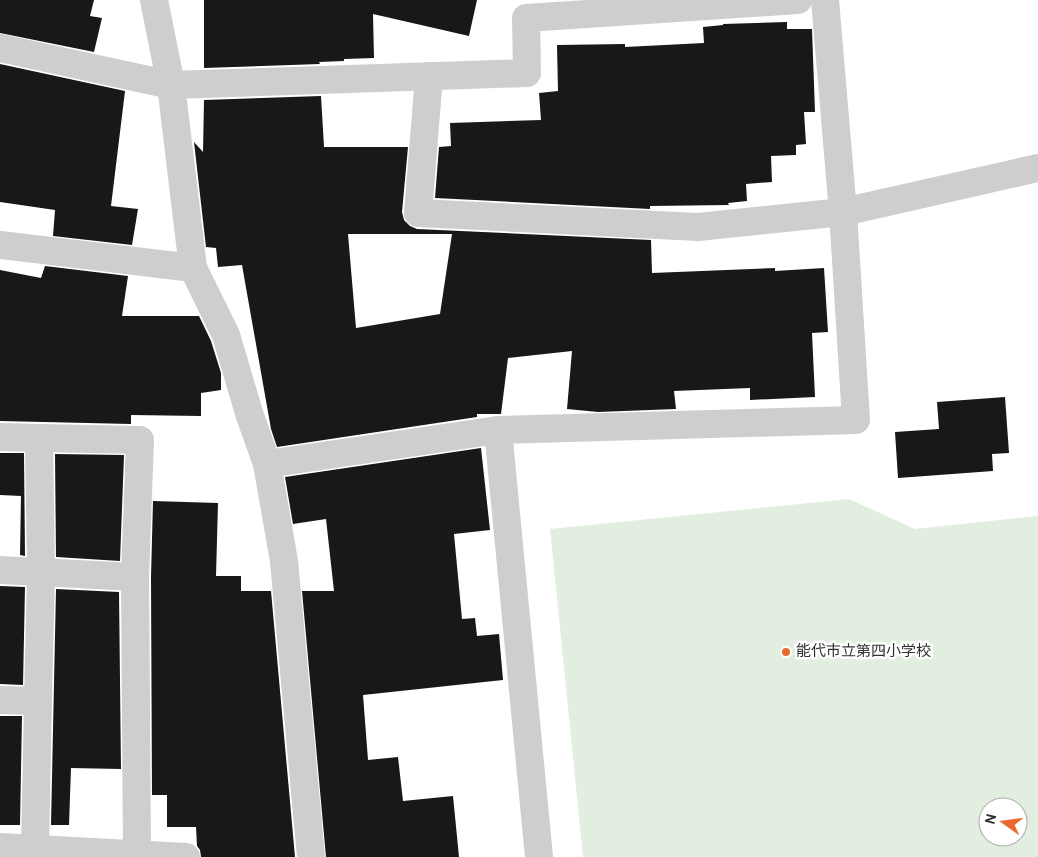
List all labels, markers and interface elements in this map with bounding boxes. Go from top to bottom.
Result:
place label: 能代市立第四小学校 [796,642,931,662]
marker: 能代市立第四小学校 [780,646,792,658]
north arrow [978,797,1028,847]
text: N [982,812,1001,826]

